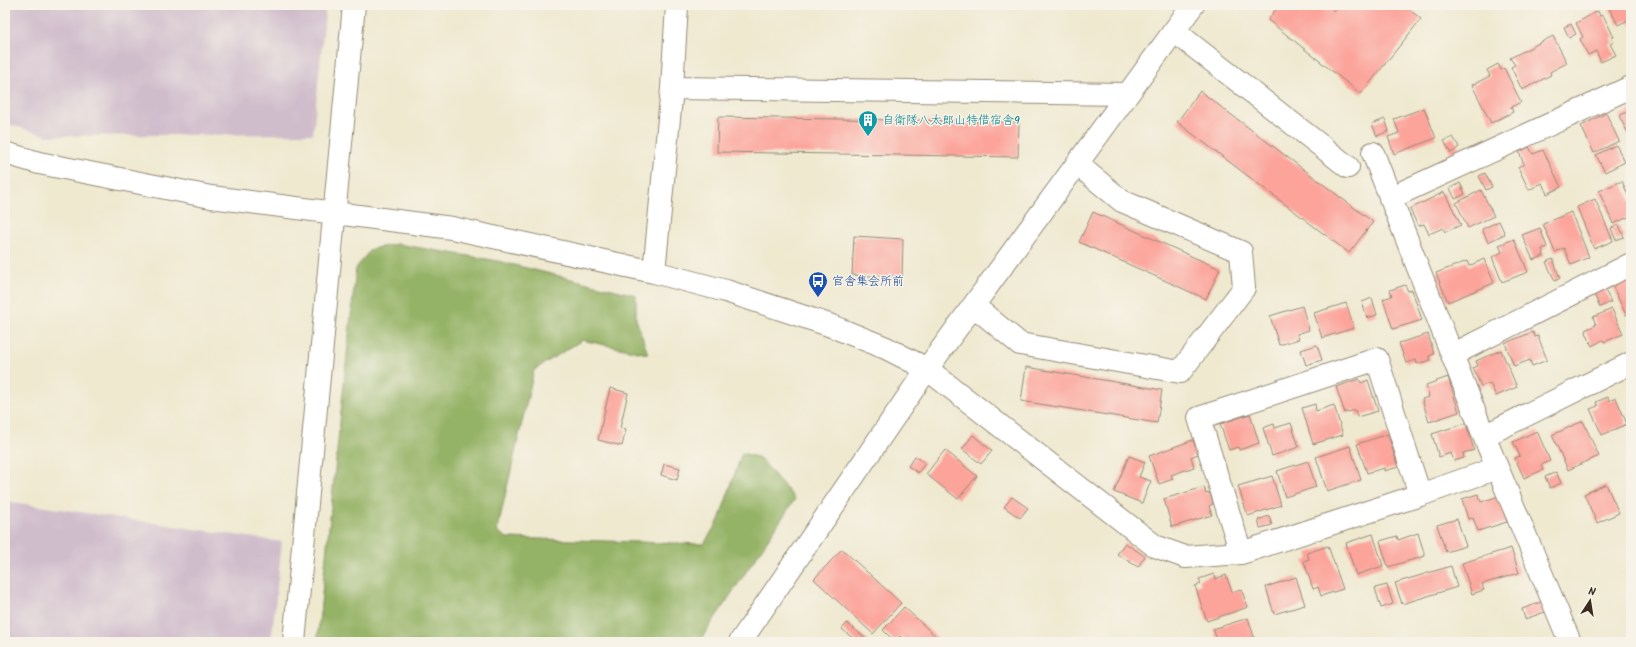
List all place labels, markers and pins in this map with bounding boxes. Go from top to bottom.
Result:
building icon: 自衛隊八太郎山特借宿舎9 [857,109,879,137]
place label: 自衛隊八太郎山特借宿舎9 [882,111,1020,130]
bus stop icon: 官舎集会所前 [807,270,829,298]
place label: 官舎集会所前 [832,272,904,291]

